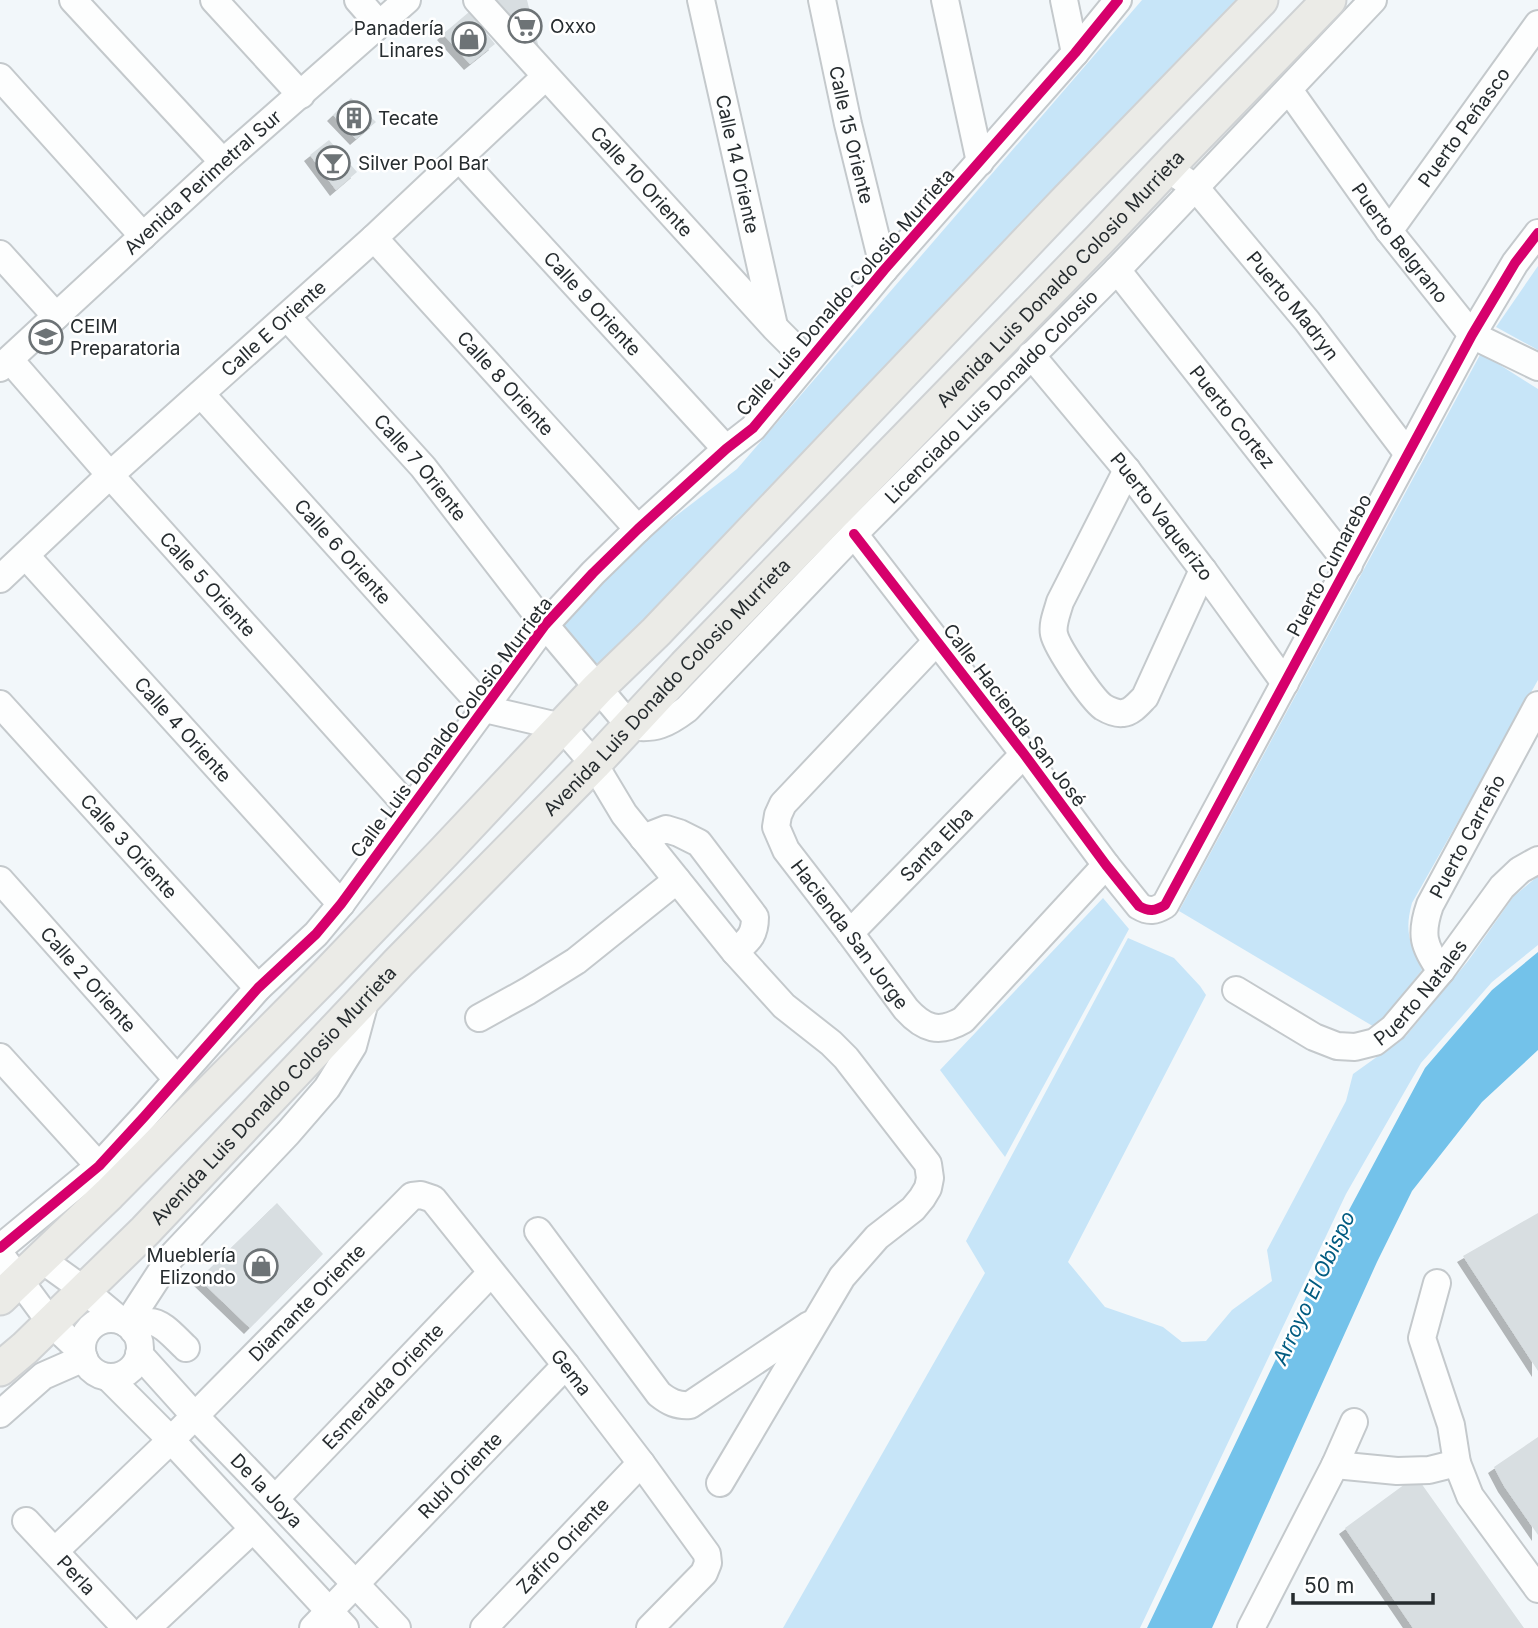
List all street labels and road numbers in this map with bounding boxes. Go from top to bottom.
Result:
street label: Puerto Peñasco [1413,63,1515,192]
street label: Calle 15 Oriente [824,64,878,206]
street label: Calle 14 Oriente [711,92,764,236]
street label: Avenida Perimetral Sur [120,105,286,260]
street label: Calle 10 Oriente [585,122,697,242]
street label: Avenida Luis Donaldo Colosio Murrieta [932,146,1189,412]
street label: Calle Luis Donaldo Colosio Murrieta [732,164,959,421]
street label: Puerto Belgrano [1347,179,1453,308]
street label: Calle 9 Oriente [539,247,646,361]
street label: Puerto Madryn [1242,247,1344,365]
street label: Calle E Oriente [217,276,331,382]
street label: Licenciado Luis Donaldo Colosio [880,285,1103,508]
street label: Calle 8 Oriente [452,326,559,441]
street label: Puerto Cortez [1185,361,1280,473]
street label: Calle 7 Oriente [369,410,471,526]
street label: Puerto Vaquerizo [1105,448,1218,585]
street label: Puerto Cumarebo [1282,490,1377,640]
street label: Calle 6 Oriente [289,495,396,609]
street label: Calle 5 Oriente [155,527,261,642]
street label: Avenida Luis Donaldo Colosio Murrieta [539,554,795,821]
street label: Calle Luis Donaldo Colosio Murrieta [346,592,557,862]
street label: Calle Hacienda San José [938,619,1091,811]
street label: Calle 4 Oriente [129,672,236,787]
street label: Puerto Carreño [1425,771,1510,902]
street label: Calle 3 Oriente [75,789,182,904]
street label: Santa Elba [895,802,978,886]
street label: Hacienda San Jorge [786,855,913,1014]
street label: Calle 2 Oriente [35,922,141,1037]
street label: Puerto Natales [1369,935,1472,1051]
street label: Avenida Luis Donaldo Colosio Murrieta [146,961,401,1230]
street label: Diamante Oriente [244,1239,370,1366]
street label: Esmeralda Oriente [318,1319,449,1454]
street label: Gema [546,1345,596,1400]
street label: Rubí Oriente [414,1428,507,1524]
street label: De la Joya [226,1449,307,1533]
street label: Zafiro Oriente [512,1493,614,1599]
street label: Perla [52,1551,100,1600]

